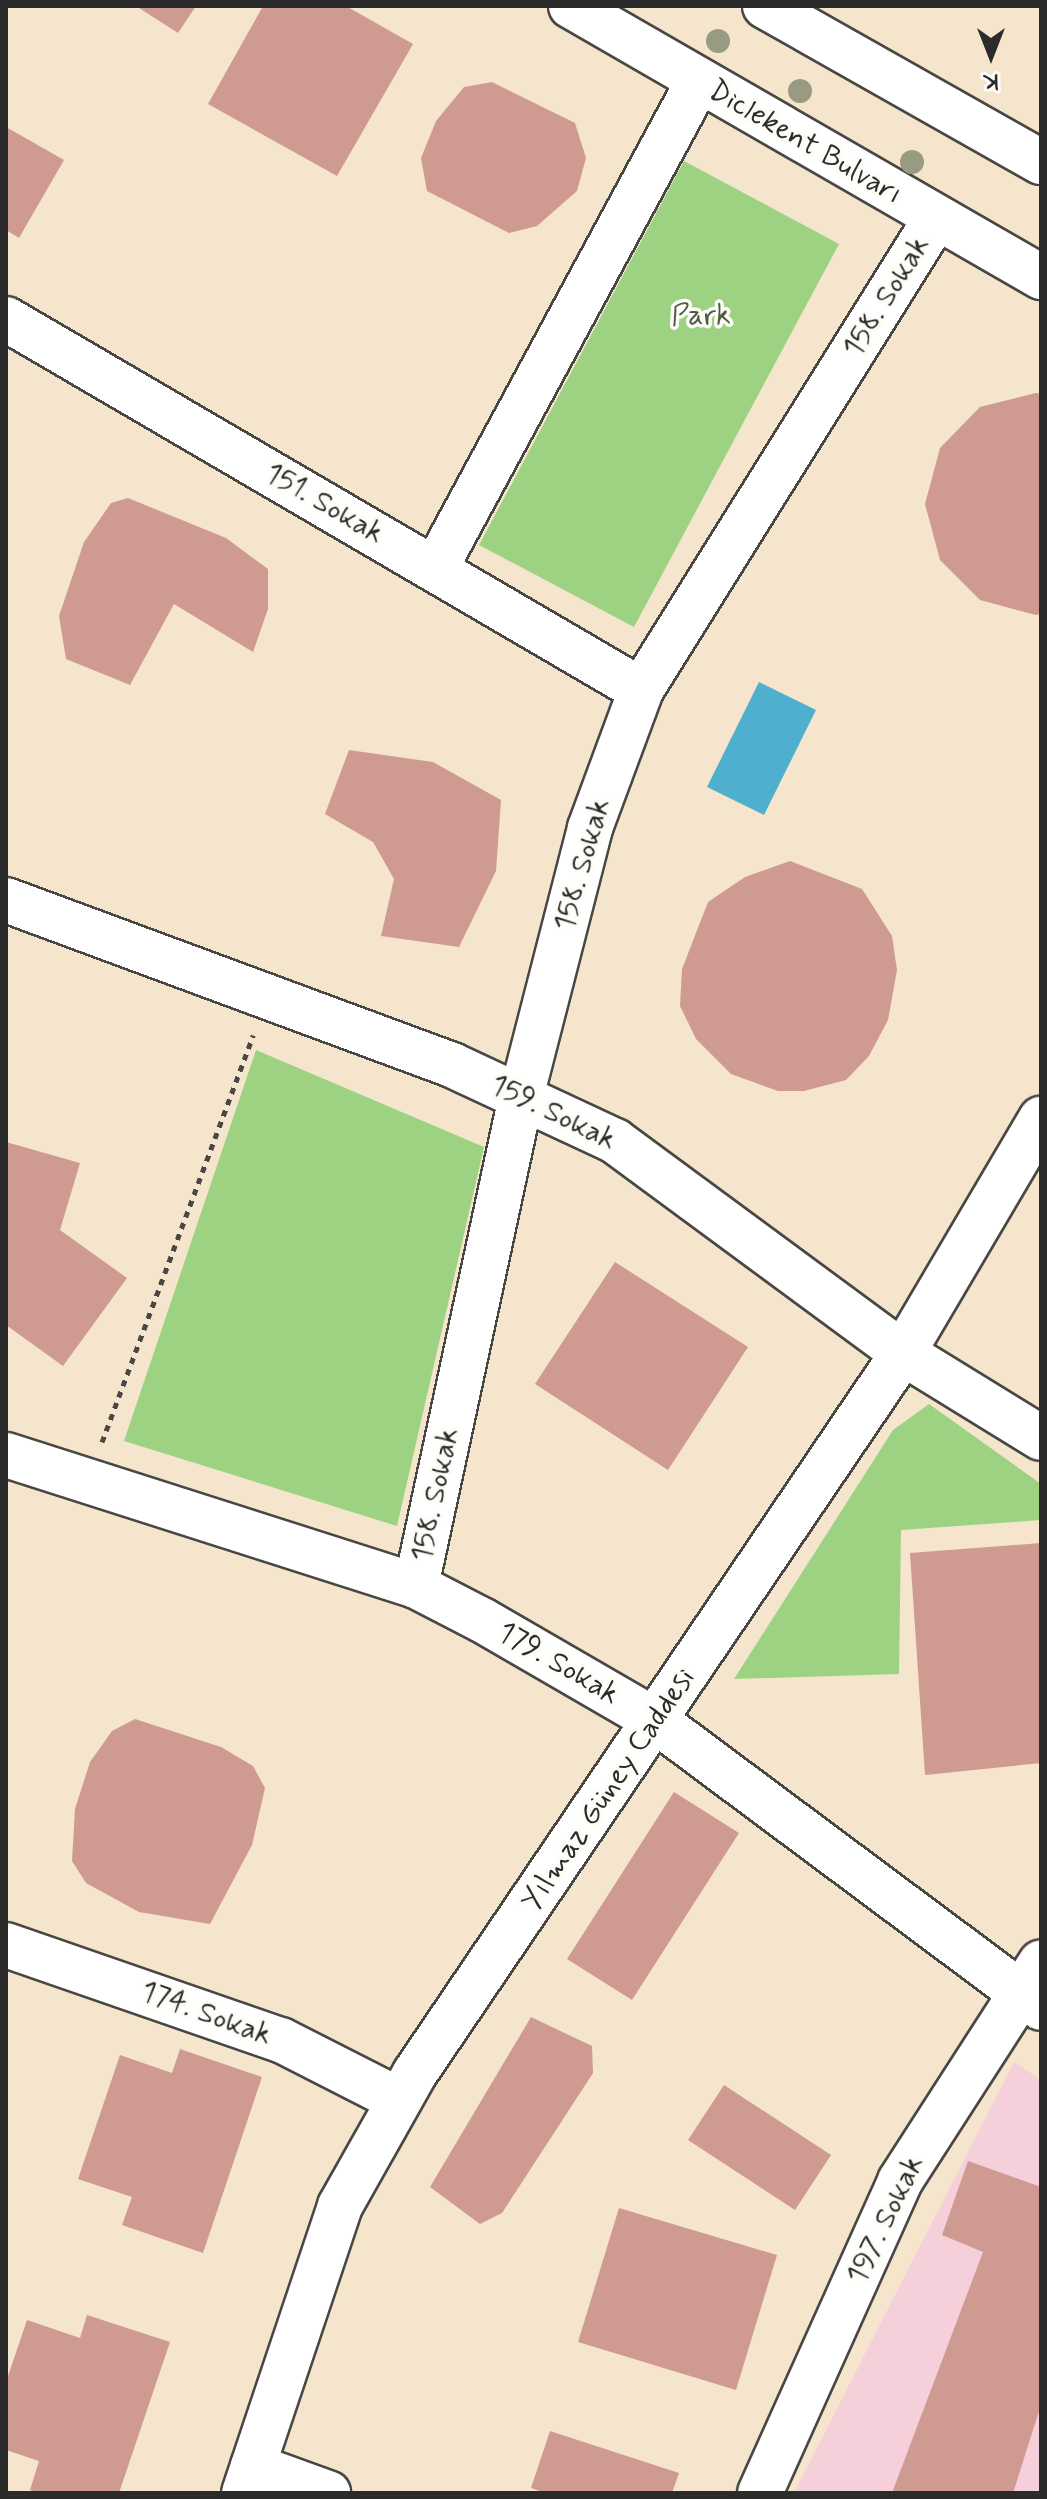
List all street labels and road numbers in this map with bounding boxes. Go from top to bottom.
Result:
street label: Diclekent Bulvarı [702,73,908,213]
street label: 158. Sokak [836,230,938,364]
street label: 151. Sokak [258,456,390,552]
street label: 158. Sokak [547,795,619,935]
street label: 159. Sokak [484,1067,622,1159]
street label: 158. Sokak [404,1425,468,1565]
street label: 179. Sokak [491,1615,625,1713]
street label: Yılmaz Güney Caddesi [513,1659,705,1921]
street label: 174. Sokak [136,1974,276,2054]
street label: 197. Sokak [840,2150,932,2290]

